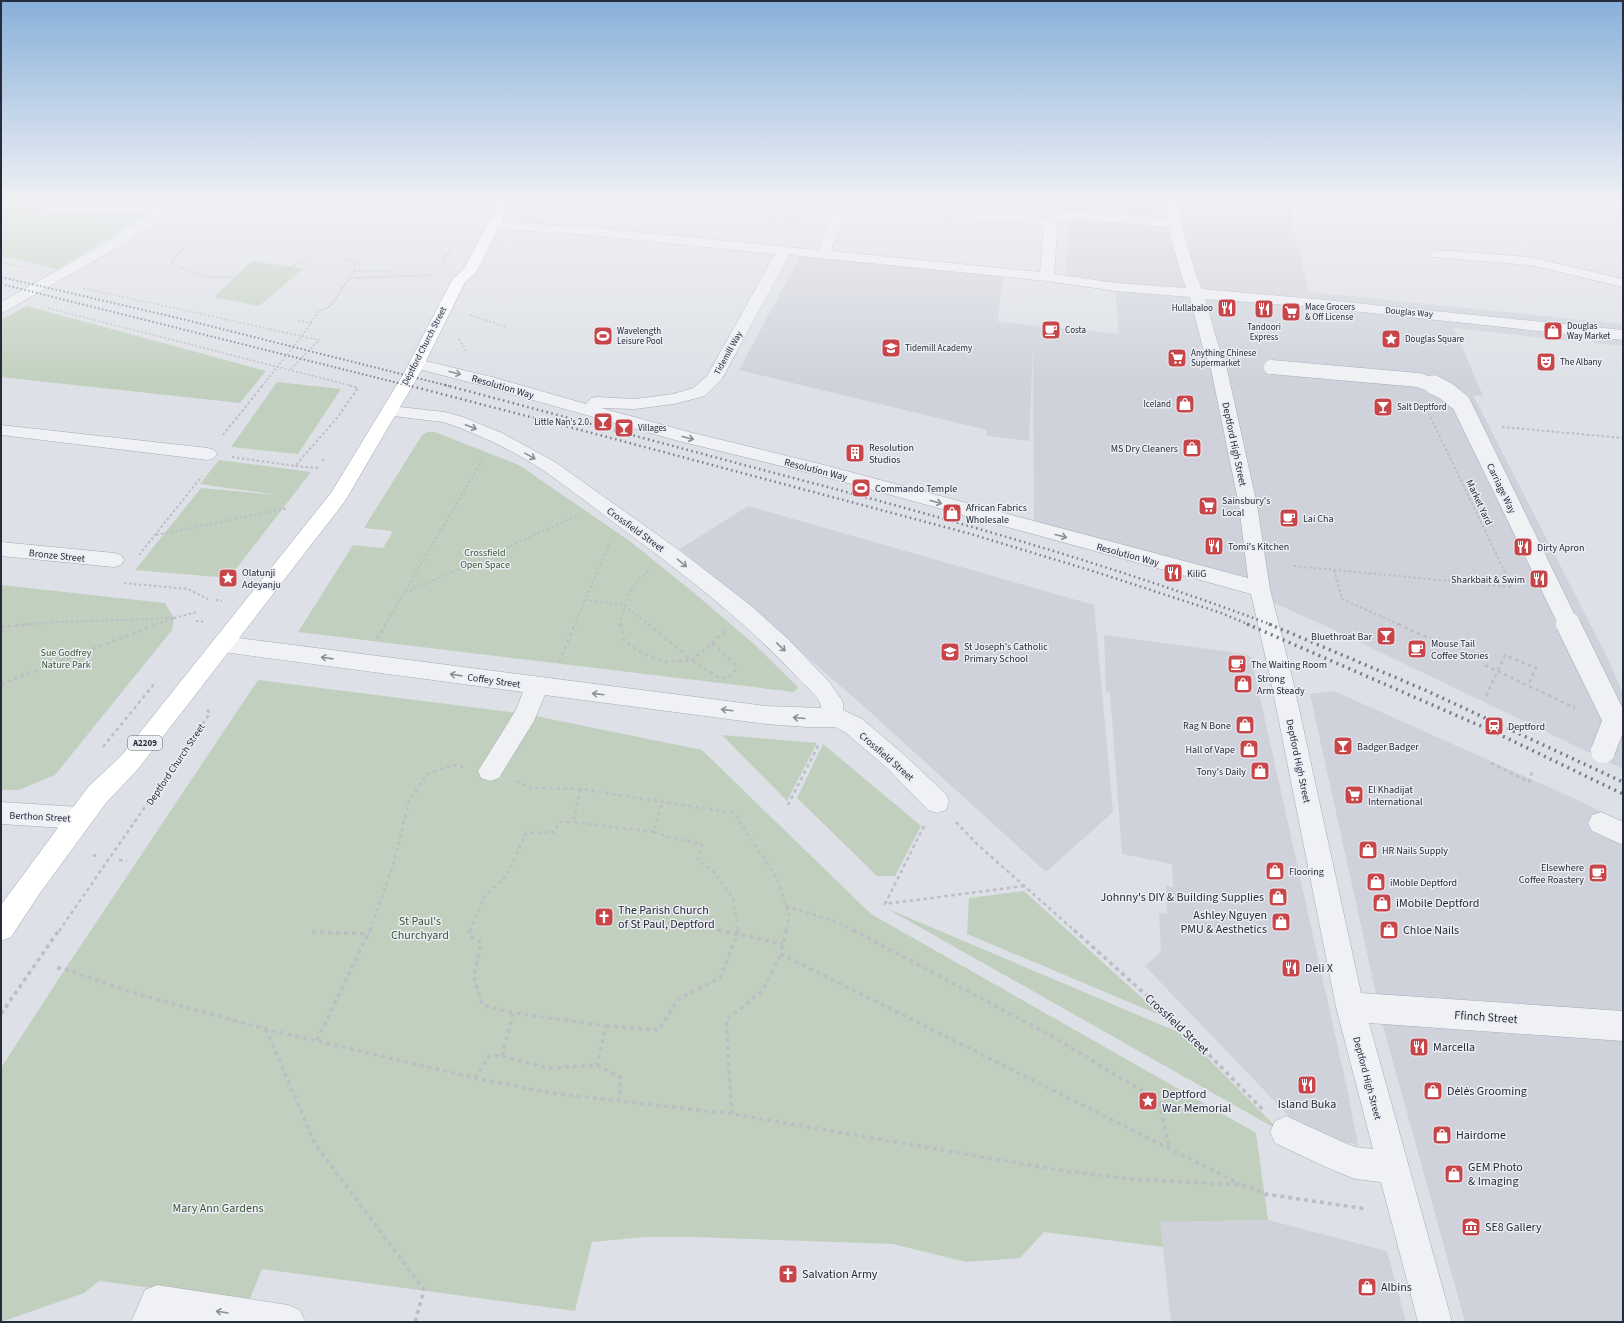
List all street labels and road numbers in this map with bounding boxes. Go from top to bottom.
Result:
street label: Douglas Way [1385,304,1434,321]
street label: Deptford Church Street [399,305,450,388]
street label: Tidemill Way [711,328,746,377]
street label: Resolution Way [470,371,536,403]
street label: Deptford High Street [1218,401,1250,488]
street label: Resolution Way [783,455,849,485]
street label: Carriage Way [1483,461,1519,516]
street label: Market Yard [1462,477,1496,528]
street label: Crossfield Street [604,504,668,556]
street label: Resolution Way [1095,540,1161,570]
street label: Bronze Street [28,546,86,566]
street label: Coffey Street [466,670,522,692]
street label: Deptford High Street [1282,718,1314,805]
street label: Deptford Church Street [143,720,209,808]
street label: Crossfield Street [856,729,917,785]
road number: A2209 [128,736,162,750]
street label: Berthon Street [9,808,71,826]
street label: Crossfield Street [1141,990,1212,1059]
street label: Ffinch Street [1454,1007,1518,1028]
street label: Deptford High Street [1349,1035,1385,1122]

